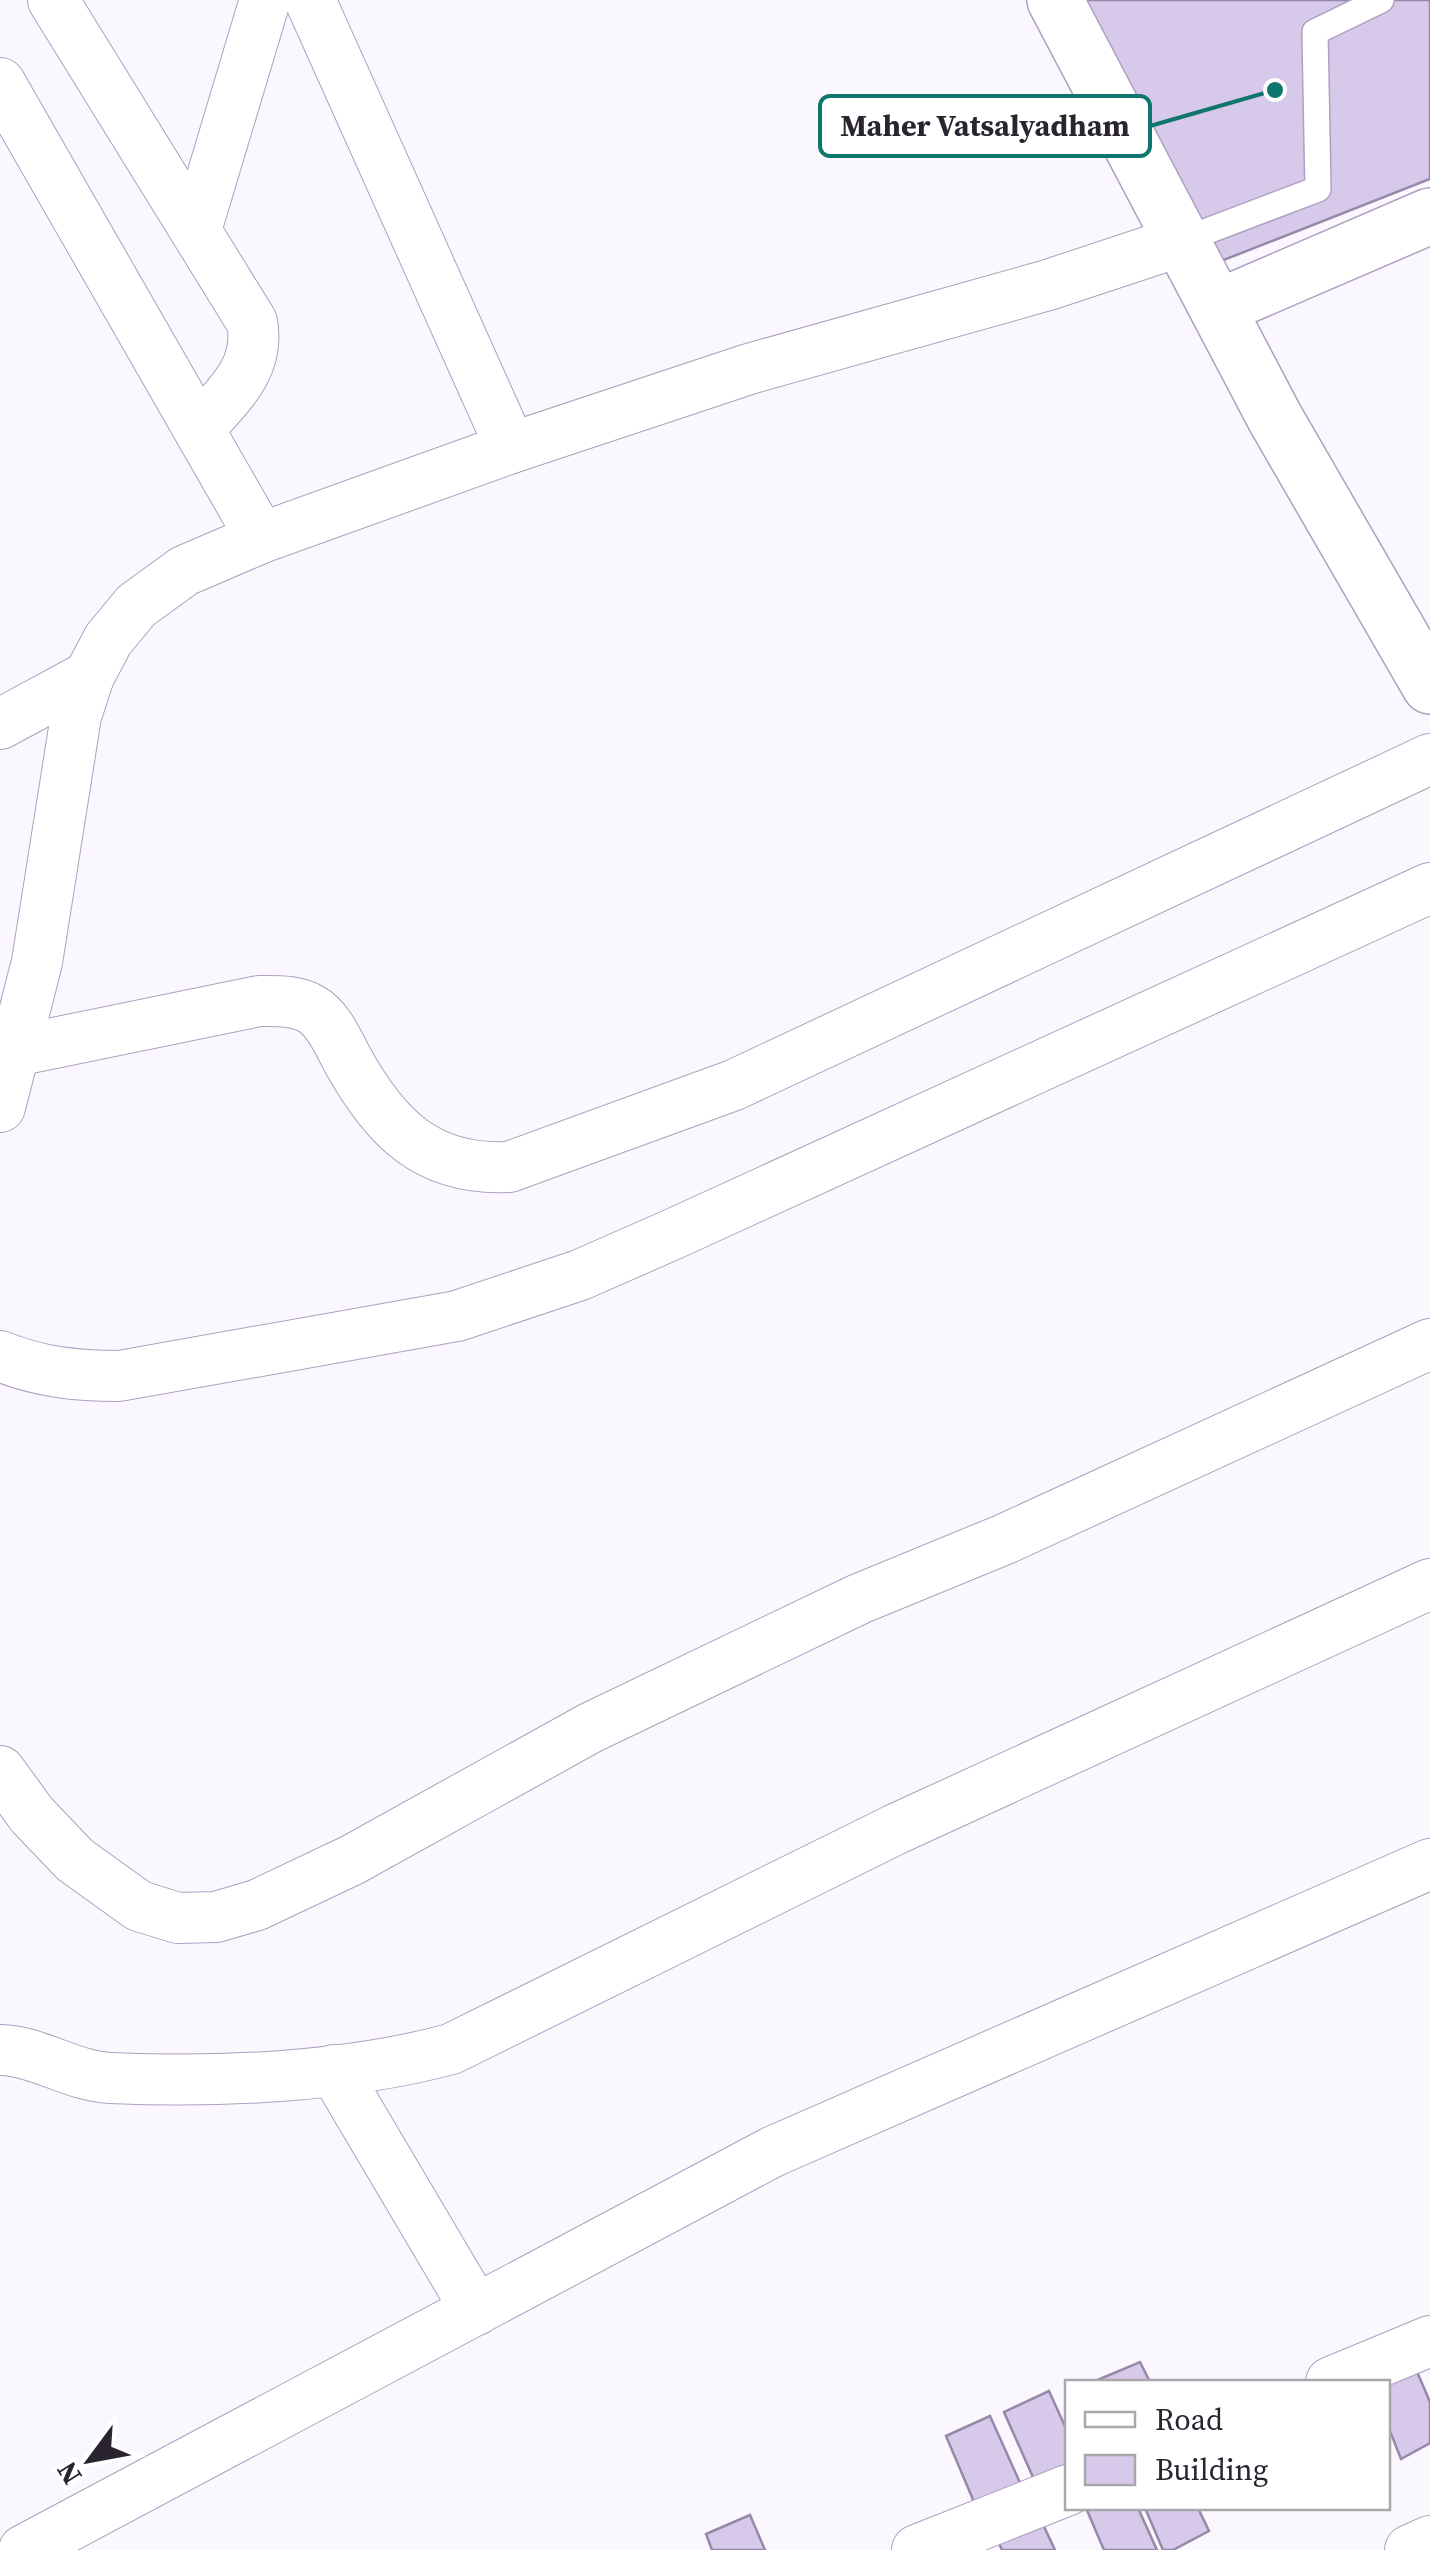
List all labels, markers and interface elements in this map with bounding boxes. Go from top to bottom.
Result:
callout: Maher Vatsalyadham [820,96,1150,156]
text: Maher Vatsalyadham [840,105,1130,146]
legend [1065,2380,1390,2510]
text: Road [1155,2399,1223,2440]
north arrow [40,2410,140,2510]
text: Building [1155,2449,1268,2490]
text: N [47,2455,90,2492]

